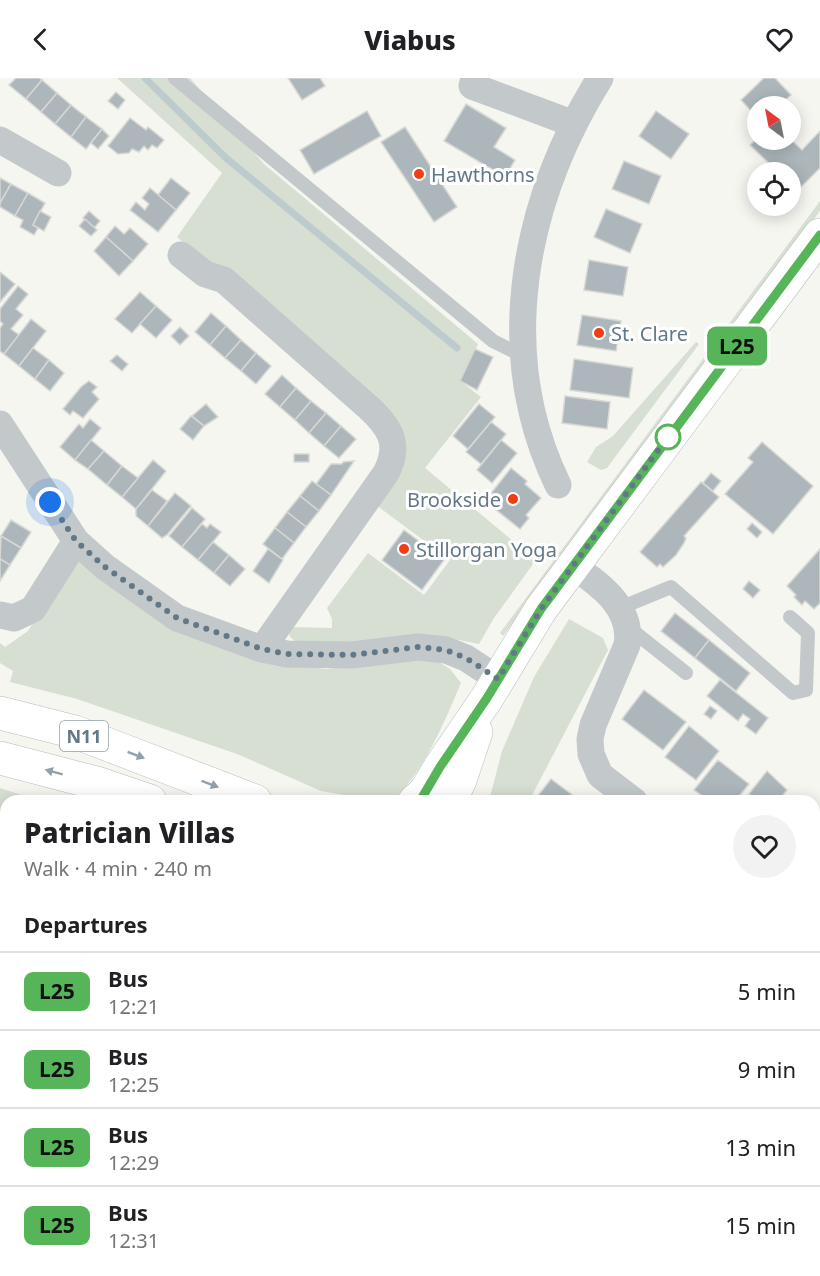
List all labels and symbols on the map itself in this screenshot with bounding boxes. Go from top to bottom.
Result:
north arrow [747,96,801,150]
place label: Hawthorns [431,161,535,188]
marker: Hawthorns [412,167,426,181]
place label: St. Clare [611,320,688,347]
marker: St. Clare [592,326,606,340]
line badge: L25 [702,326,771,366]
unlabelled marker [655,424,681,450]
place label: Brookside [407,486,501,513]
your location [35,487,65,517]
marker: Brookside [506,492,520,506]
place label: Stillorgan Yoga [416,536,557,563]
marker: Stillorgan Yoga [397,542,411,556]
road number: N11 [60,721,108,751]
one-way arrow [127,751,145,761]
one-way arrow [45,767,63,776]
one-way arrow [201,780,219,789]

